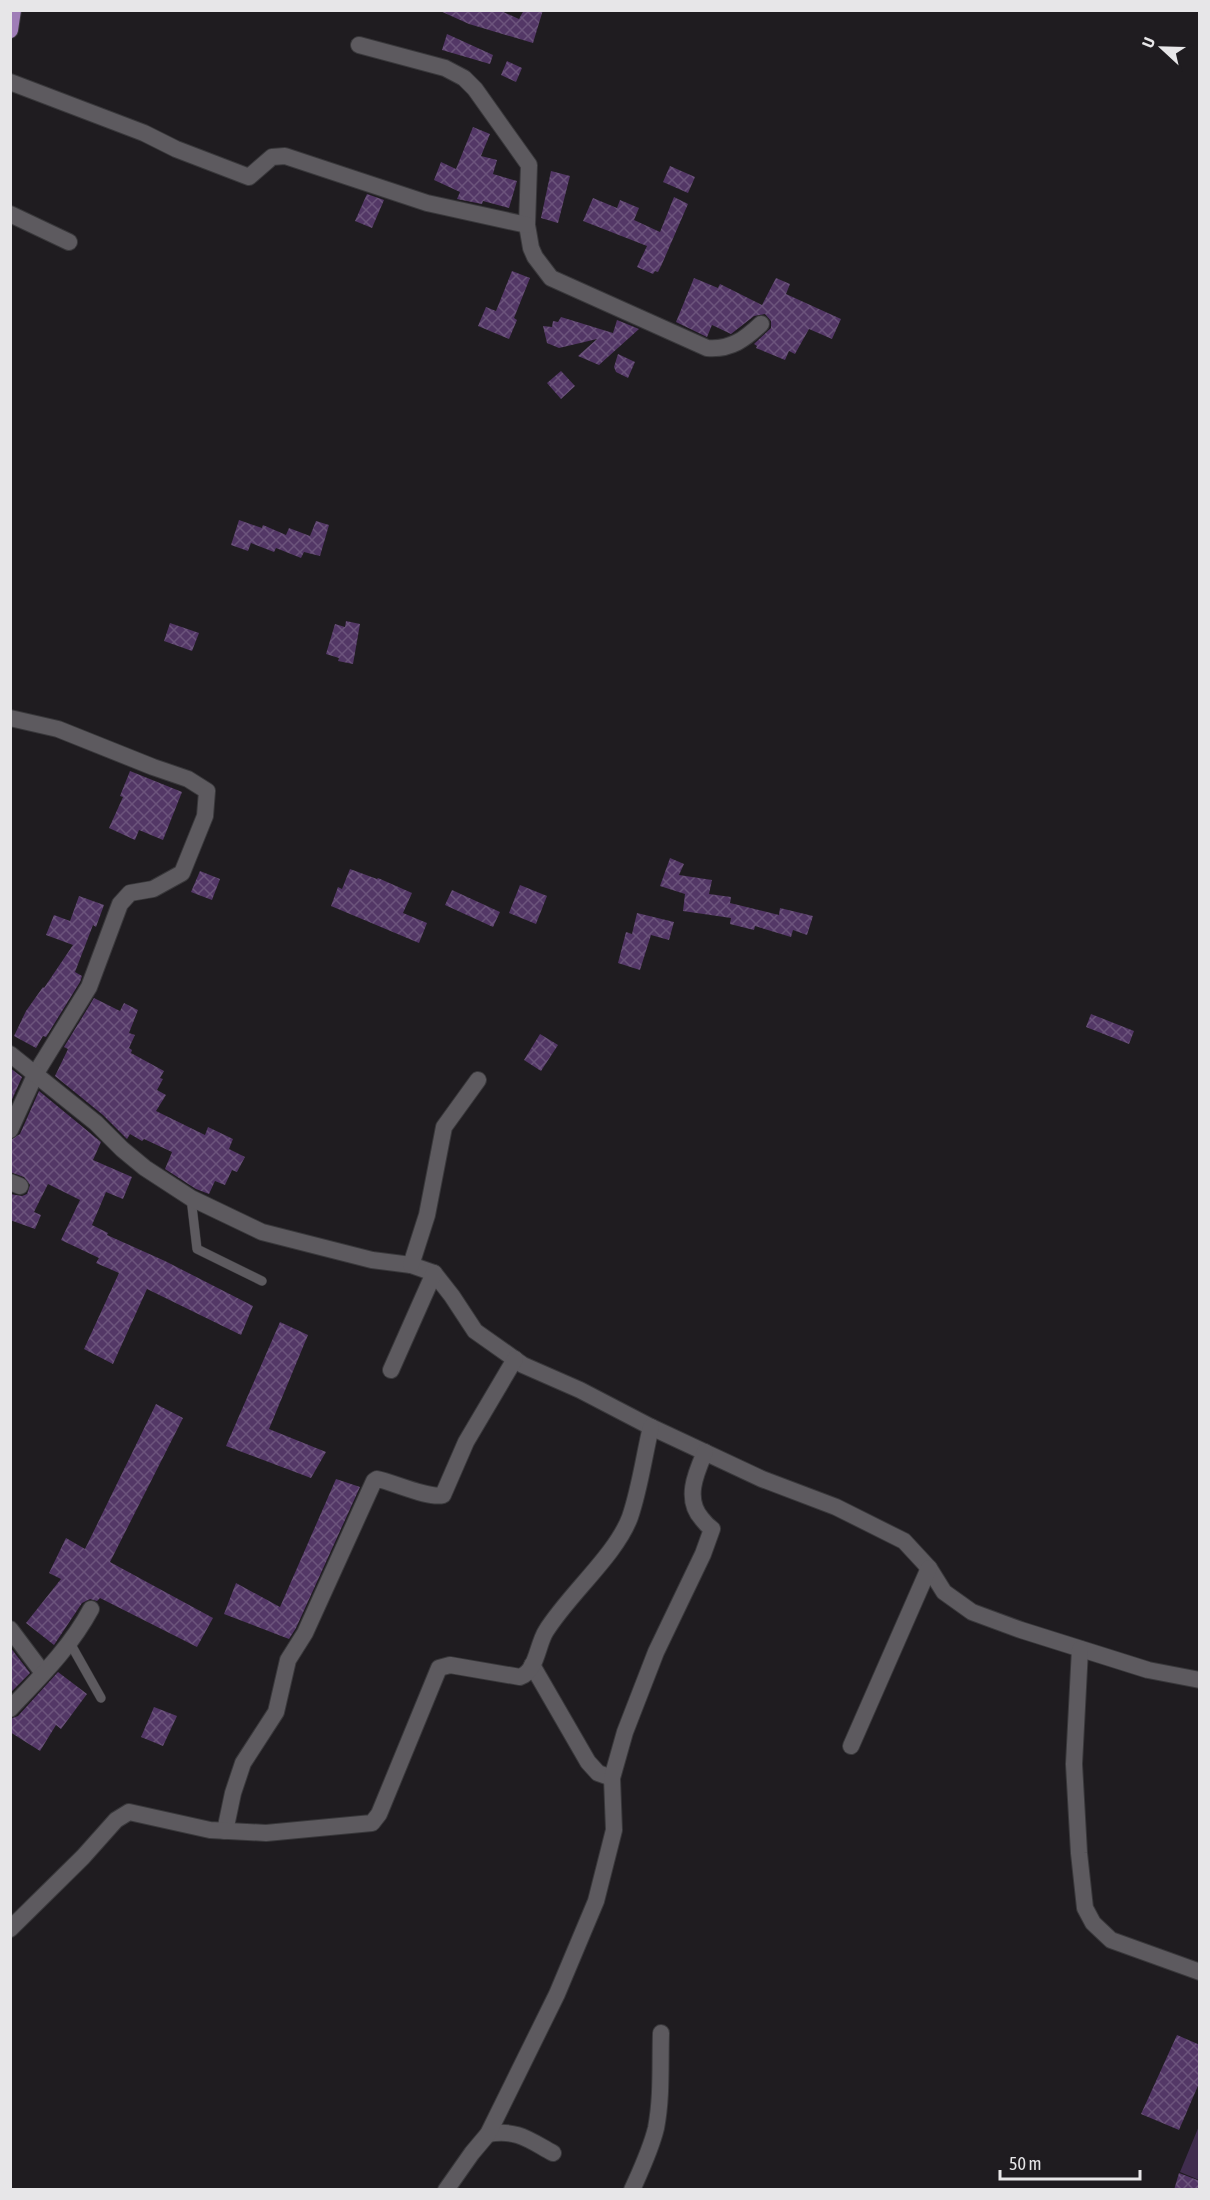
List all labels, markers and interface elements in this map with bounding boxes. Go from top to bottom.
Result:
north arrow [1132,18,1192,78]
text: U [1138,35,1158,50]
scale bar [1000,2143,1140,2181]
text: 50 m [1009,2153,1041,2174]

